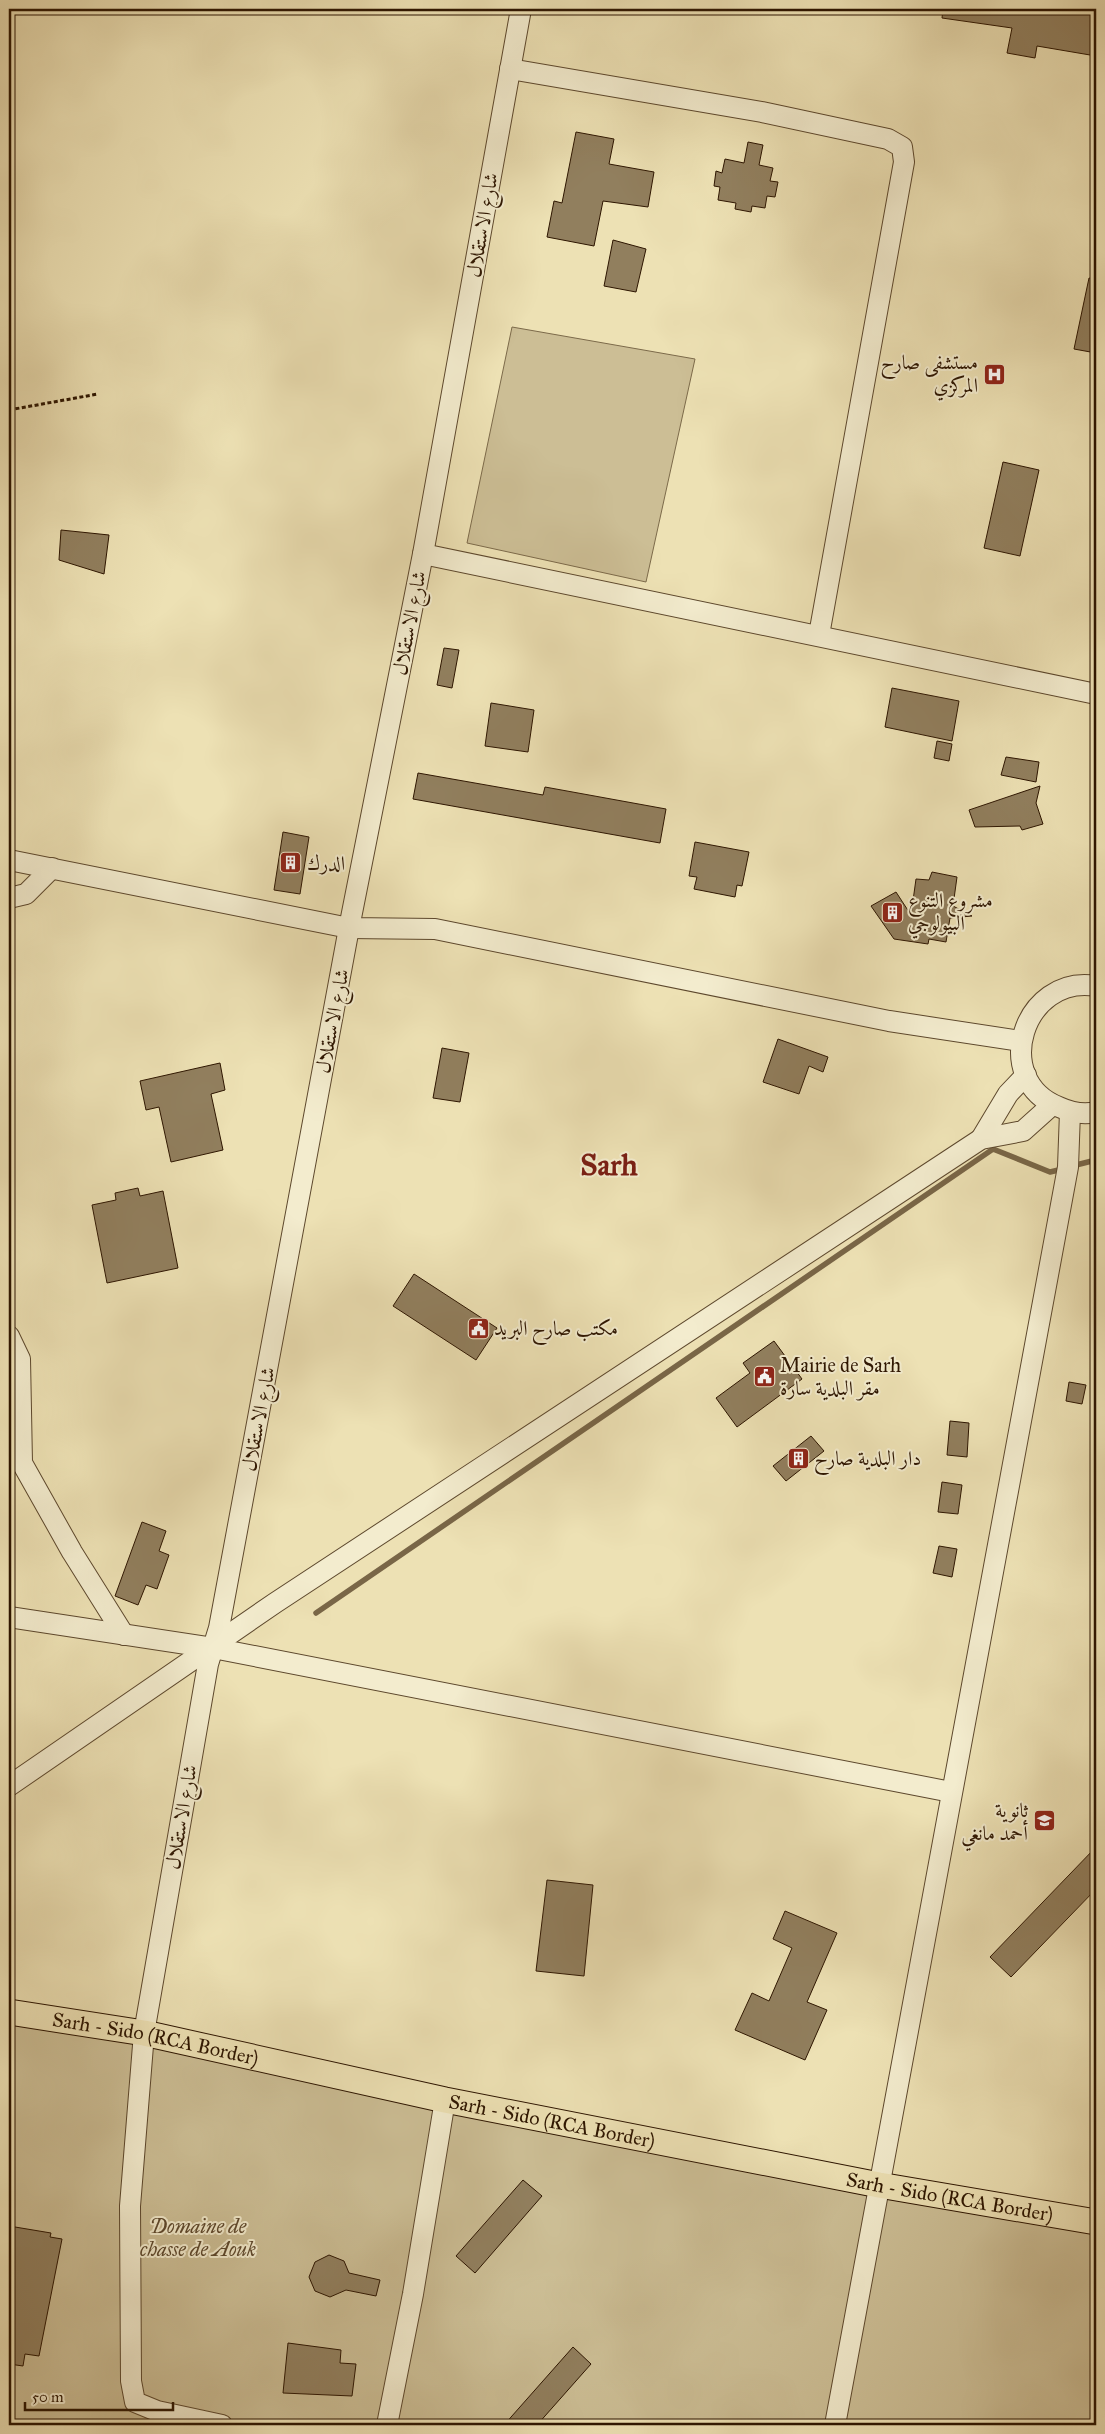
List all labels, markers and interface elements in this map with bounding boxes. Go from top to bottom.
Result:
street label: شارع الاستقلال [461,171,509,280]
place label: مستشفى صارح المركزي [881,350,978,401]
hospital icon: مستشفى صارح المركزي [982,362,1006,386]
street label: شارع الاستقلال [387,569,437,678]
building icon: الدرك [279,851,303,875]
place label: الدرك [307,851,345,875]
place label: مشروع التنوع البيولوجي [908,888,993,939]
building icon: مشروع التنوع البيولوجي [880,900,904,924]
street label: شارع الاستقلال [310,967,360,1076]
district label: Sarh [580,1147,638,1183]
public building icon: مكتب صارح البريد [466,1316,490,1340]
place label: مكتب صارح البريد [494,1316,618,1346]
place label: Mairie de Sarh مقر البلدية سارة [780,1353,901,1401]
street label: شارع الاستقلال [236,1365,286,1474]
public building icon: Mairie de Sarh مقر البلدية سارة [752,1365,776,1389]
building icon: دار البلدية صارح [786,1446,810,1470]
place label: دار البلدية صارح [814,1446,921,1476]
street label: شارع الاستقلال [160,1763,208,1872]
place label: ثانوية أحمد مانغي [961,1798,1028,1852]
school or university icon: ثانوية أحمد مانغي [1032,1809,1056,1833]
street label: Sarh - Sido (RCA Border) [51,2007,261,2071]
street label: Sarh - Sido (RCA Border) [447,2089,657,2154]
street label: Sarh - Sido (RCA Border) [844,2167,1055,2228]
park label: Domaine de chasse de Aouk [140,2214,256,2261]
scale bar [25,2379,172,2411]
text: 50 m [32,2388,64,2406]

